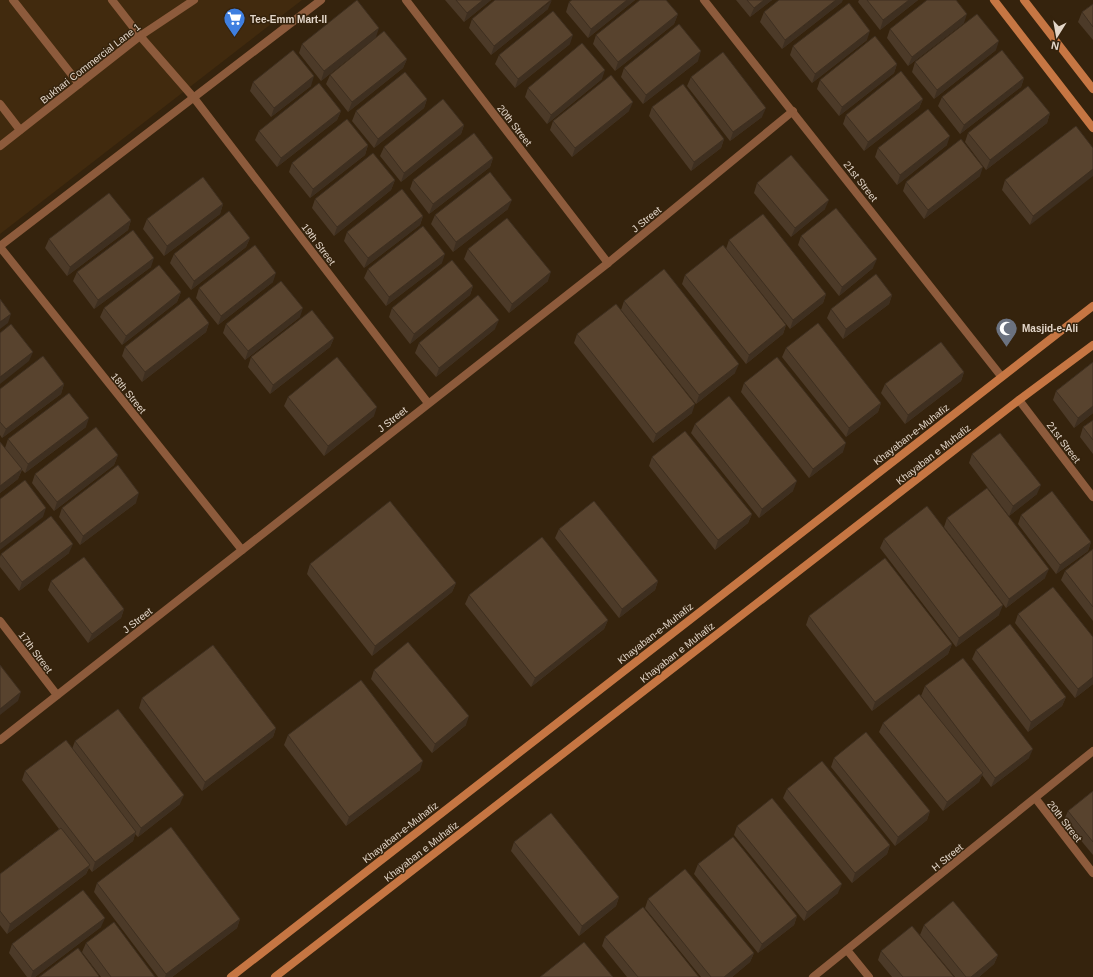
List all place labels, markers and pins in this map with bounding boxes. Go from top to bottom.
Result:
supermarket icon: Tee-Emm Mart-II [222,6,248,39]
place label: Tee-Emm Mart-II [250,14,327,25]
mosque icon: Masjid-e-Ali [994,315,1020,348]
place label: Masjid-e-Ali [1022,323,1078,334]

